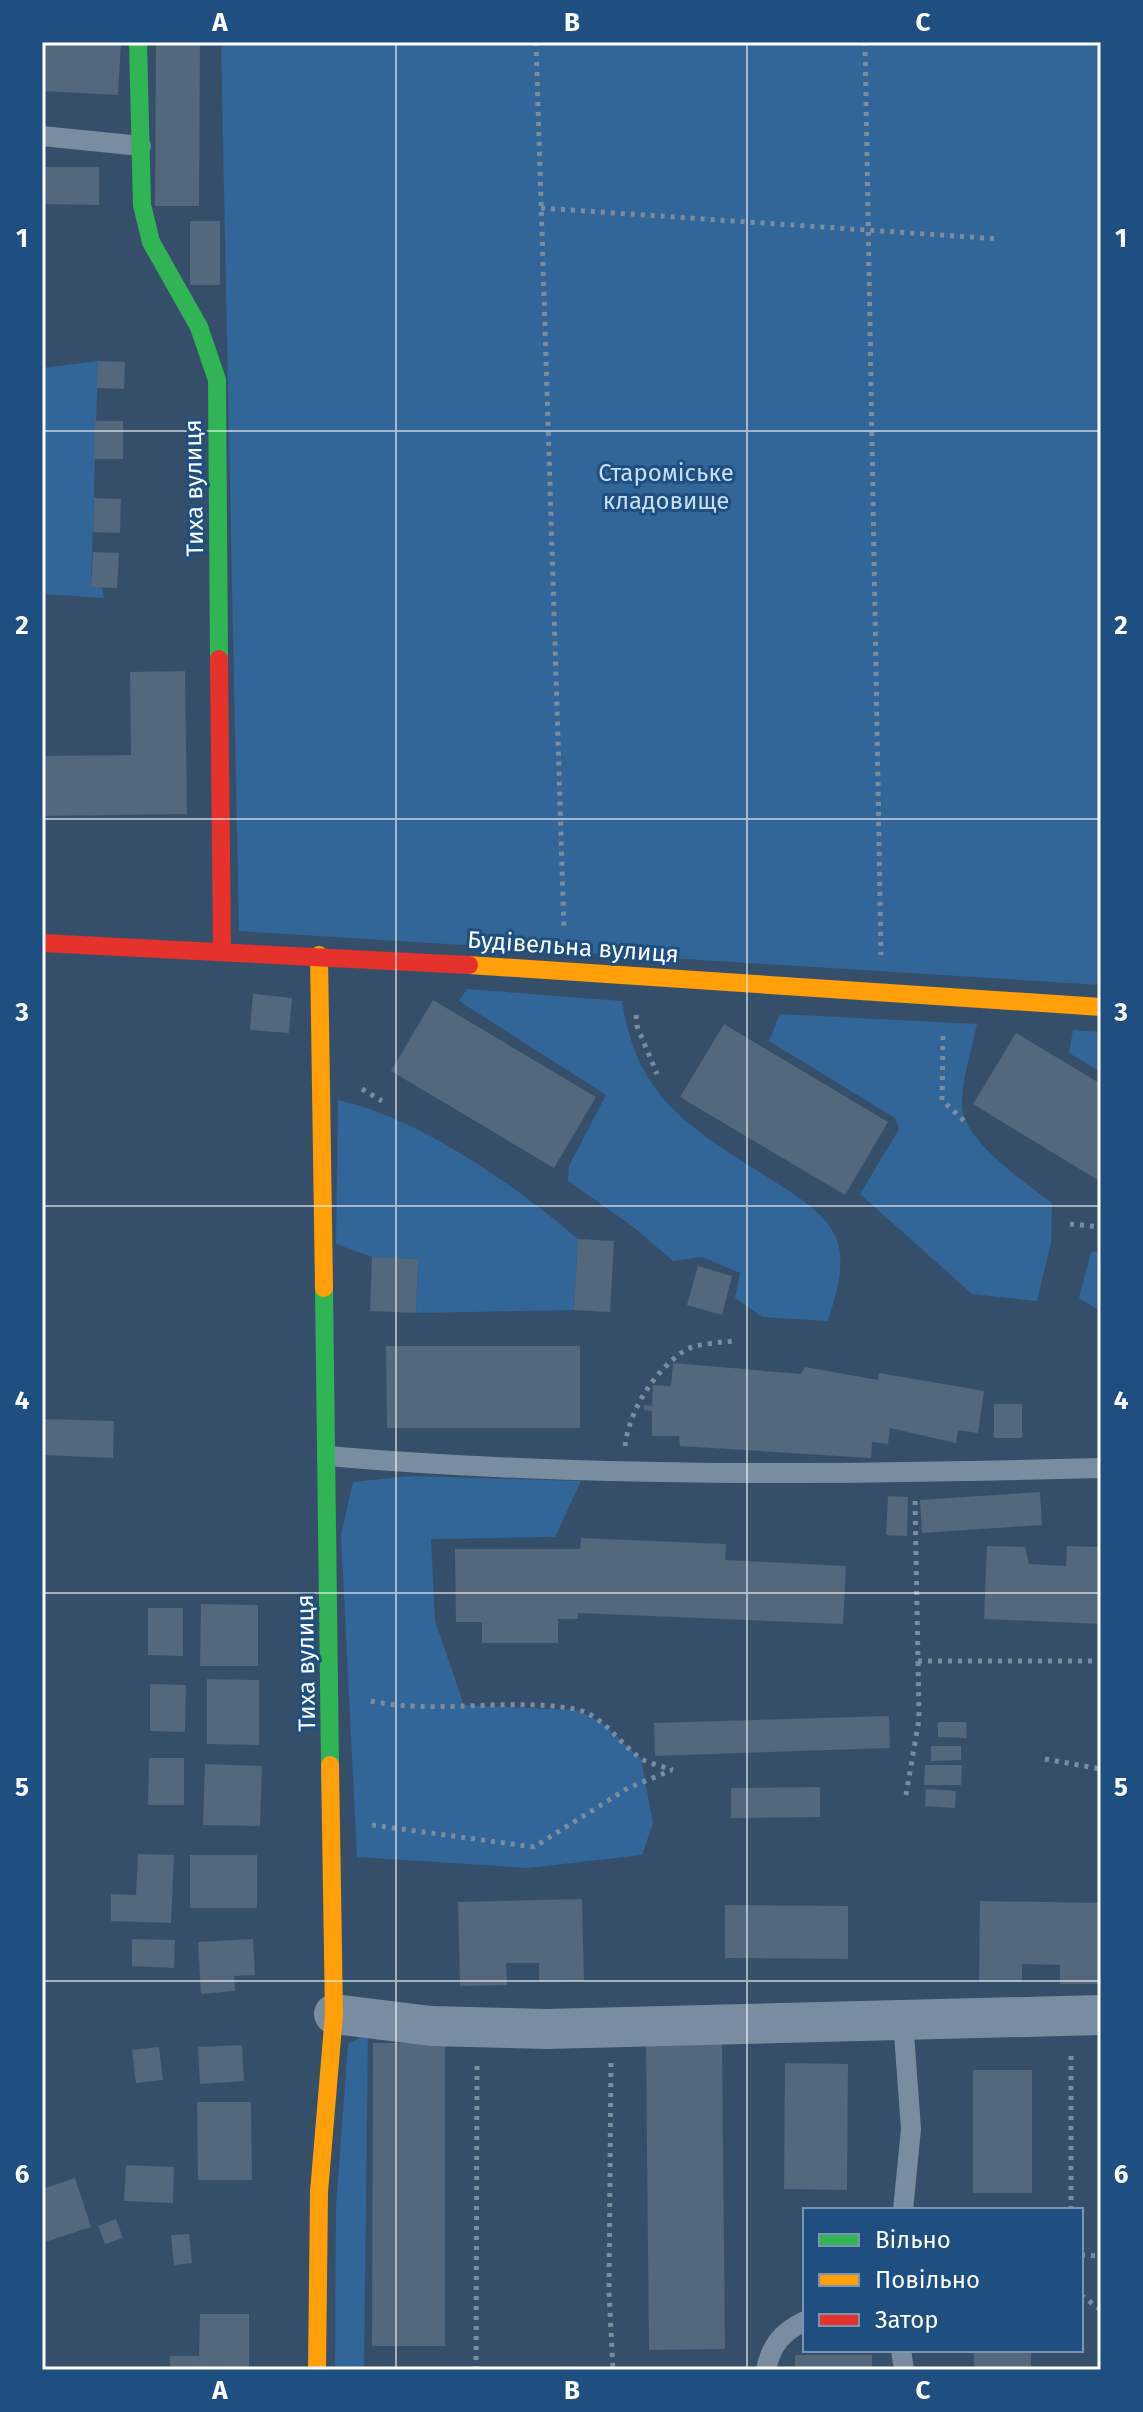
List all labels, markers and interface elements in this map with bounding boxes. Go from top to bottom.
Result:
text: A [211,7,228,38]
text: B [564,7,580,38]
text: C [916,7,931,38]
text: 1 [16,223,28,254]
text: 1 [1115,223,1127,254]
street label: Тиха вулиця [179,419,209,557]
park label: Староміське кладовище [598,459,734,515]
text: 2 [15,610,29,641]
text: 2 [1114,610,1128,641]
street label: Будівельна вулиця [466,926,680,968]
text: 3 [14,997,29,1028]
text: 3 [1113,997,1128,1028]
text: 4 [15,1385,30,1416]
text: 4 [1114,1385,1129,1416]
street label: Тиха вулиця [291,1594,321,1732]
text: 5 [15,1772,29,1803]
text: 5 [1114,1772,1128,1803]
text: 6 [15,2159,30,2190]
text: 6 [1114,2159,1129,2190]
legend [803,2208,1083,2352]
text: Вільно [875,2226,951,2254]
text: Повільно [875,2266,980,2294]
text: Затор [875,2306,939,2334]
text: A [211,2375,228,2406]
text: B [564,2375,580,2406]
text: C [916,2375,931,2406]

